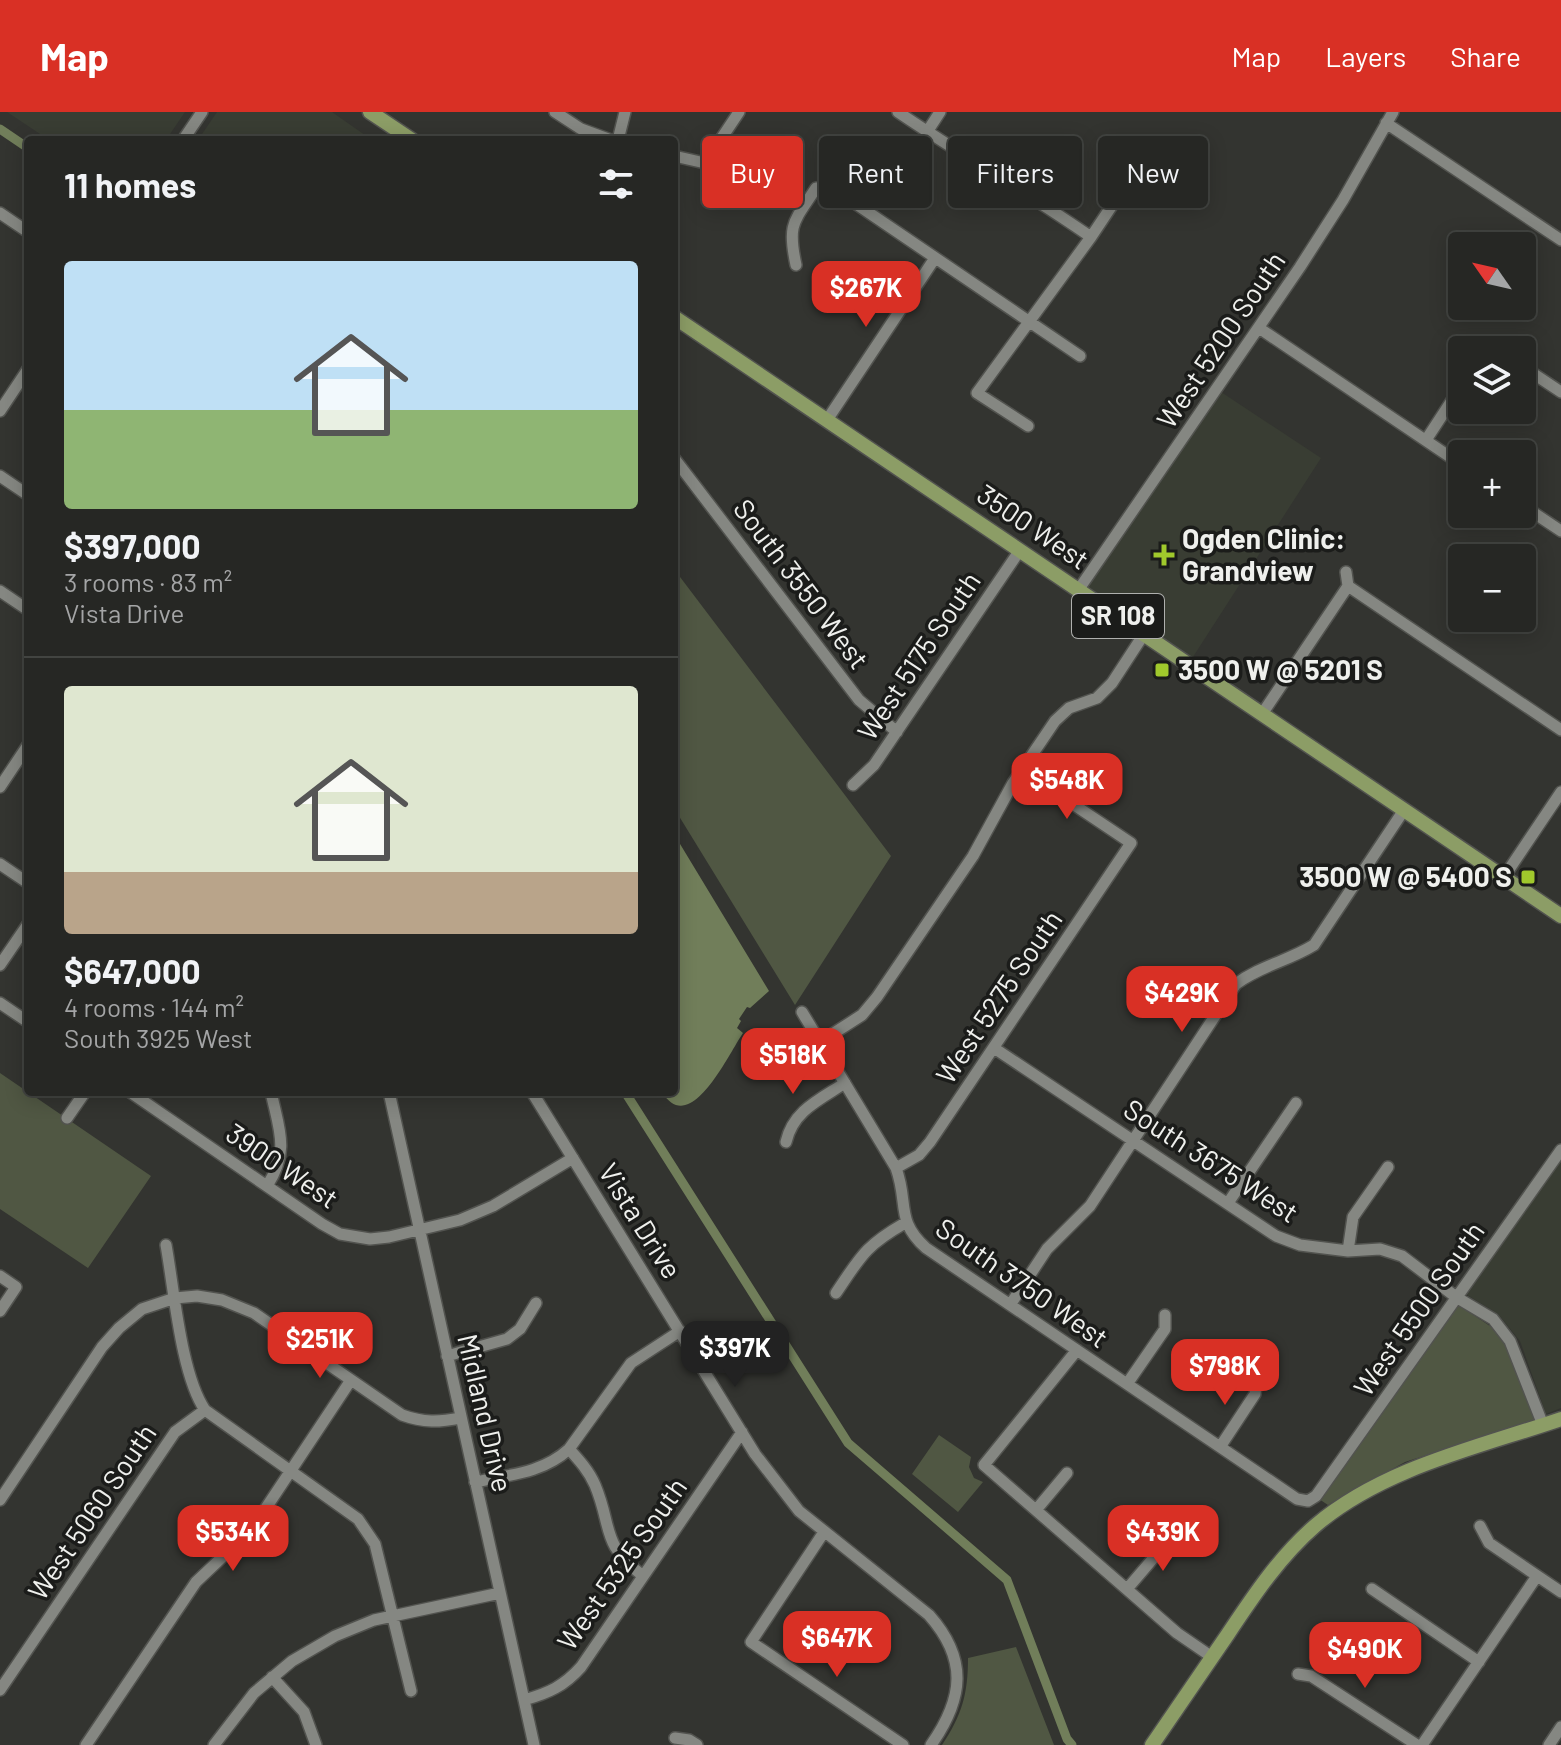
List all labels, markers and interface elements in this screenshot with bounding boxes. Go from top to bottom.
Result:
text: Map [40,33,109,79]
text: Map [1231,39,1281,73]
text: Layers [1325,39,1406,73]
text: Share [1450,39,1521,73]
chip: Buy [702,136,803,208]
chip: Rent [819,136,932,208]
chip: Filters [948,136,1082,208]
chip: New [1098,136,1208,208]
icon: filters [594,162,638,206]
text: 11 homes [64,164,196,205]
north arrow [1448,232,1536,320]
map controls [1448,232,1536,632]
street label: West 5200 South [1149,245,1292,434]
pin: $267K [810,261,922,329]
text: $267K [830,271,902,302]
icon: home [279,313,423,457]
button: layers [1448,336,1536,424]
button: + [1448,440,1536,528]
street label: 3500 West [971,476,1096,576]
street label: South 3550 West [727,492,877,675]
place label: Ogden Clinic: Grandview [1182,521,1345,587]
text: $397,000 [64,525,201,566]
marker: Ogden Clinic: Grandview [1153,544,1175,566]
button: − [1448,544,1536,632]
street label: West 5175 South [849,565,987,746]
text: 3 rooms · 83 m² [64,566,232,597]
road number: SR 108 [1072,594,1164,638]
text: Vista Drive [64,597,184,628]
place label: 3500 W @ 5201 S [1178,652,1383,686]
marker: 3500 W @ 5201 S [1153,661,1171,679]
icon: home [279,738,423,882]
pin: $548K [1011,753,1123,821]
text: $548K [1030,763,1104,794]
place label: 3500 W @ 5400 S [1299,859,1512,893]
marker: 3500 W @ 5400 S [1519,868,1537,886]
street label: West 5275 South [928,903,1069,1090]
text: $647,000 [64,950,201,991]
pin: $429K [1126,966,1238,1034]
text: $429K [1144,976,1220,1007]
text: 4 rooms · 144 m² [64,991,244,1022]
text: South 3925 West [64,1022,253,1053]
pin: $518K [737,1028,849,1096]
text: $518K [759,1038,827,1069]
street label: South 3675 West [1118,1091,1305,1229]
street label: 3900 West [220,1115,345,1215]
street label: Vista Drive [592,1157,690,1284]
street label: South 3750 West [930,1210,1115,1354]
street label: West 5500 South [1345,1215,1491,1402]
pin: $251K [264,1312,376,1380]
pin: $397K [679,1321,791,1389]
text: $251K [286,1322,354,1353]
street label: Midland Drive [451,1330,521,1495]
text: $397K [699,1331,771,1362]
pin: $798K [1169,1339,1281,1407]
text: $798K [1189,1349,1261,1380]
street label: West 5060 South [20,1417,163,1606]
street label: West 5325 South [549,1471,693,1656]
pin: $534K [177,1505,289,1573]
pin: $439K [1107,1505,1219,1573]
text: $534K [196,1515,270,1546]
text: $439K [1126,1515,1200,1546]
pin: $647K [781,1611,893,1679]
text: $647K [801,1621,873,1652]
pin: $490K [1309,1622,1421,1690]
text: $490K [1327,1632,1403,1663]

